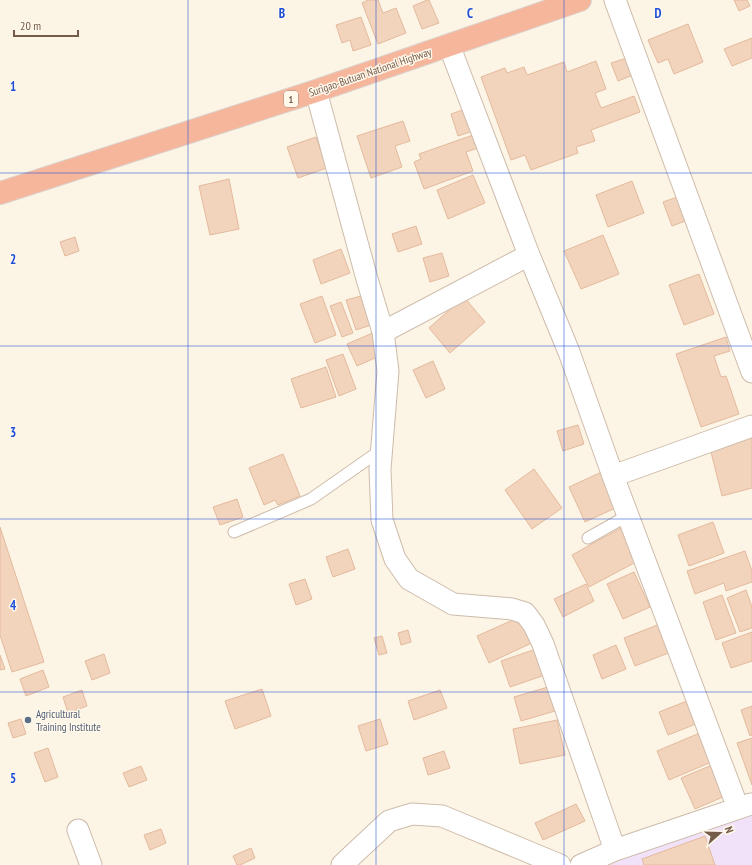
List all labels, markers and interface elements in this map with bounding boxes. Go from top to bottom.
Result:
text: B [279,5,285,22]
text: C [467,5,473,22]
text: D [655,5,662,22]
scale bar [14,12,78,38]
text: 20 m [20,18,41,33]
street label: Surigao-Butuan National Highway [307,44,434,100]
text: 1 [10,78,16,95]
road number: 1 [284,91,298,107]
text: 2 [10,251,16,268]
text: 3 [10,424,16,441]
text: 4 [10,597,17,614]
place label: Agricultural Training Institute [36,707,101,734]
marker: Agricultural Training Institute [23,715,33,725]
text: 5 [10,770,16,787]
north arrow [700,813,740,853]
text: N [722,824,737,835]

